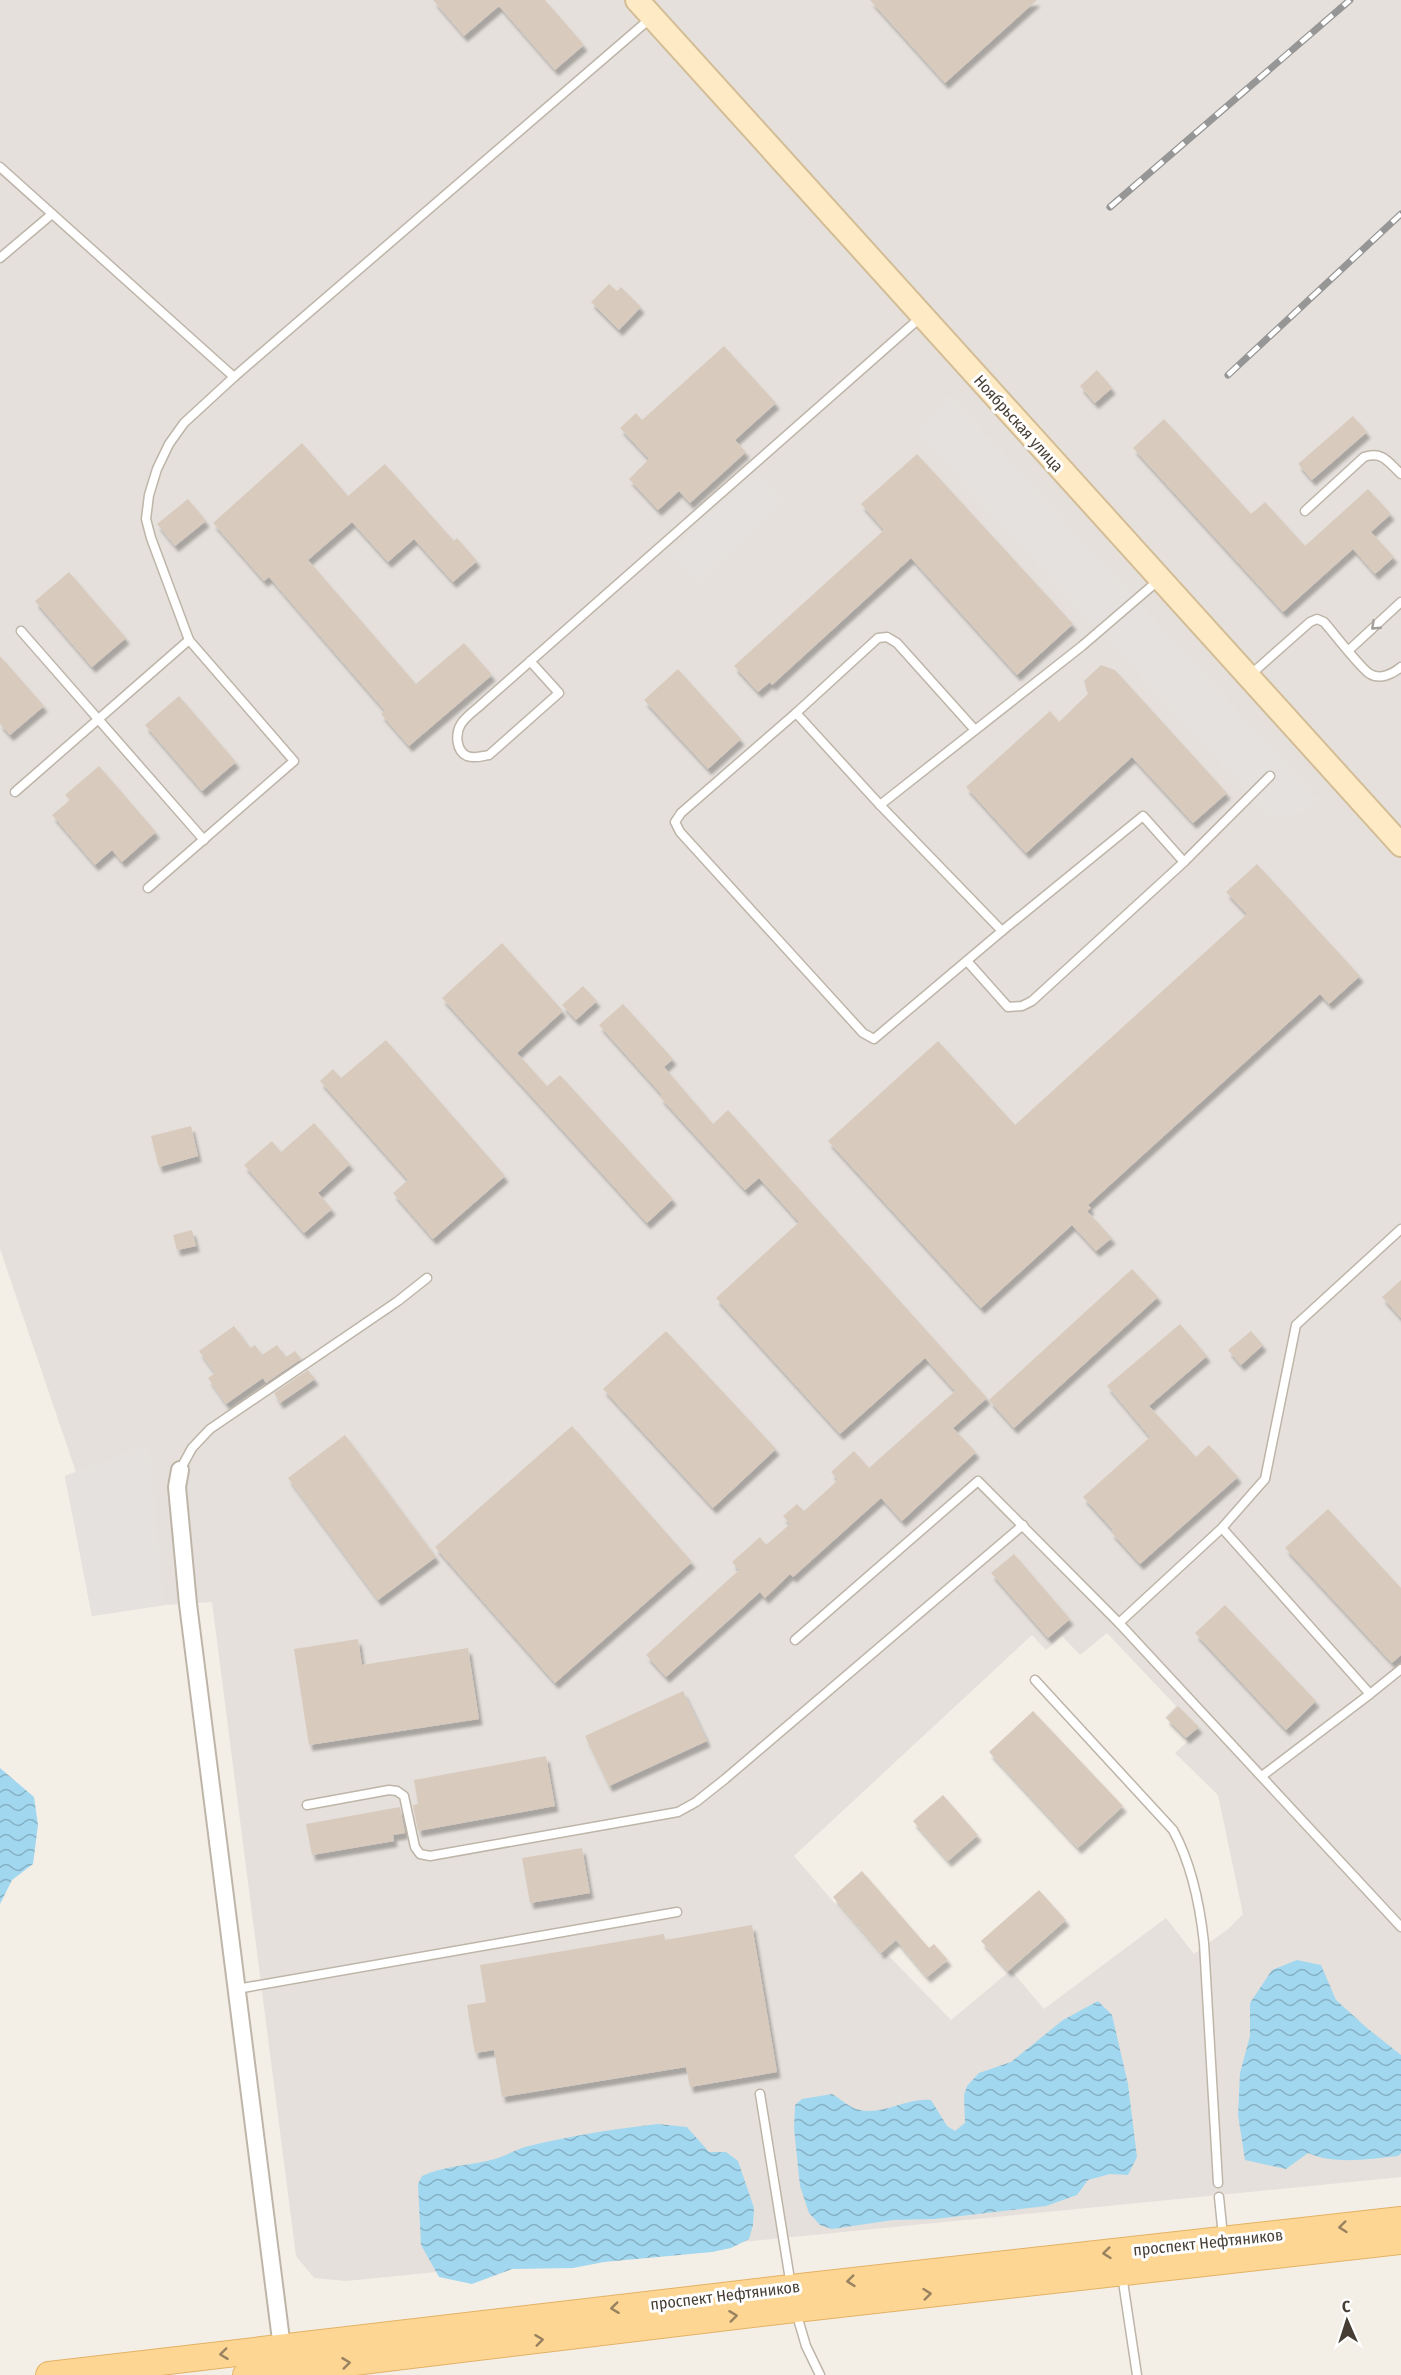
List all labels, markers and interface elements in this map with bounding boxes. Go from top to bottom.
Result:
street label: Ноябрьская улица [970,371,1067,476]
one-way arrow [1371,619,1382,630]
one-way arrow [1338,2220,1347,2232]
street label: проспект Нефтяников [1132,2225,1284,2260]
one-way arrow [1103,2246,1112,2259]
one-way arrow [846,2274,855,2287]
street label: проспект Нефтяников [649,2277,801,2314]
one-way arrow [922,2288,931,2301]
north arrow [1317,2291,1377,2351]
text: С [1342,2297,1352,2316]
one-way arrow [611,2301,620,2314]
one-way arrow [728,2311,737,2323]
one-way arrow [535,2334,544,2346]
one-way arrow [220,2348,229,2360]
one-way arrow [341,2357,350,2369]

